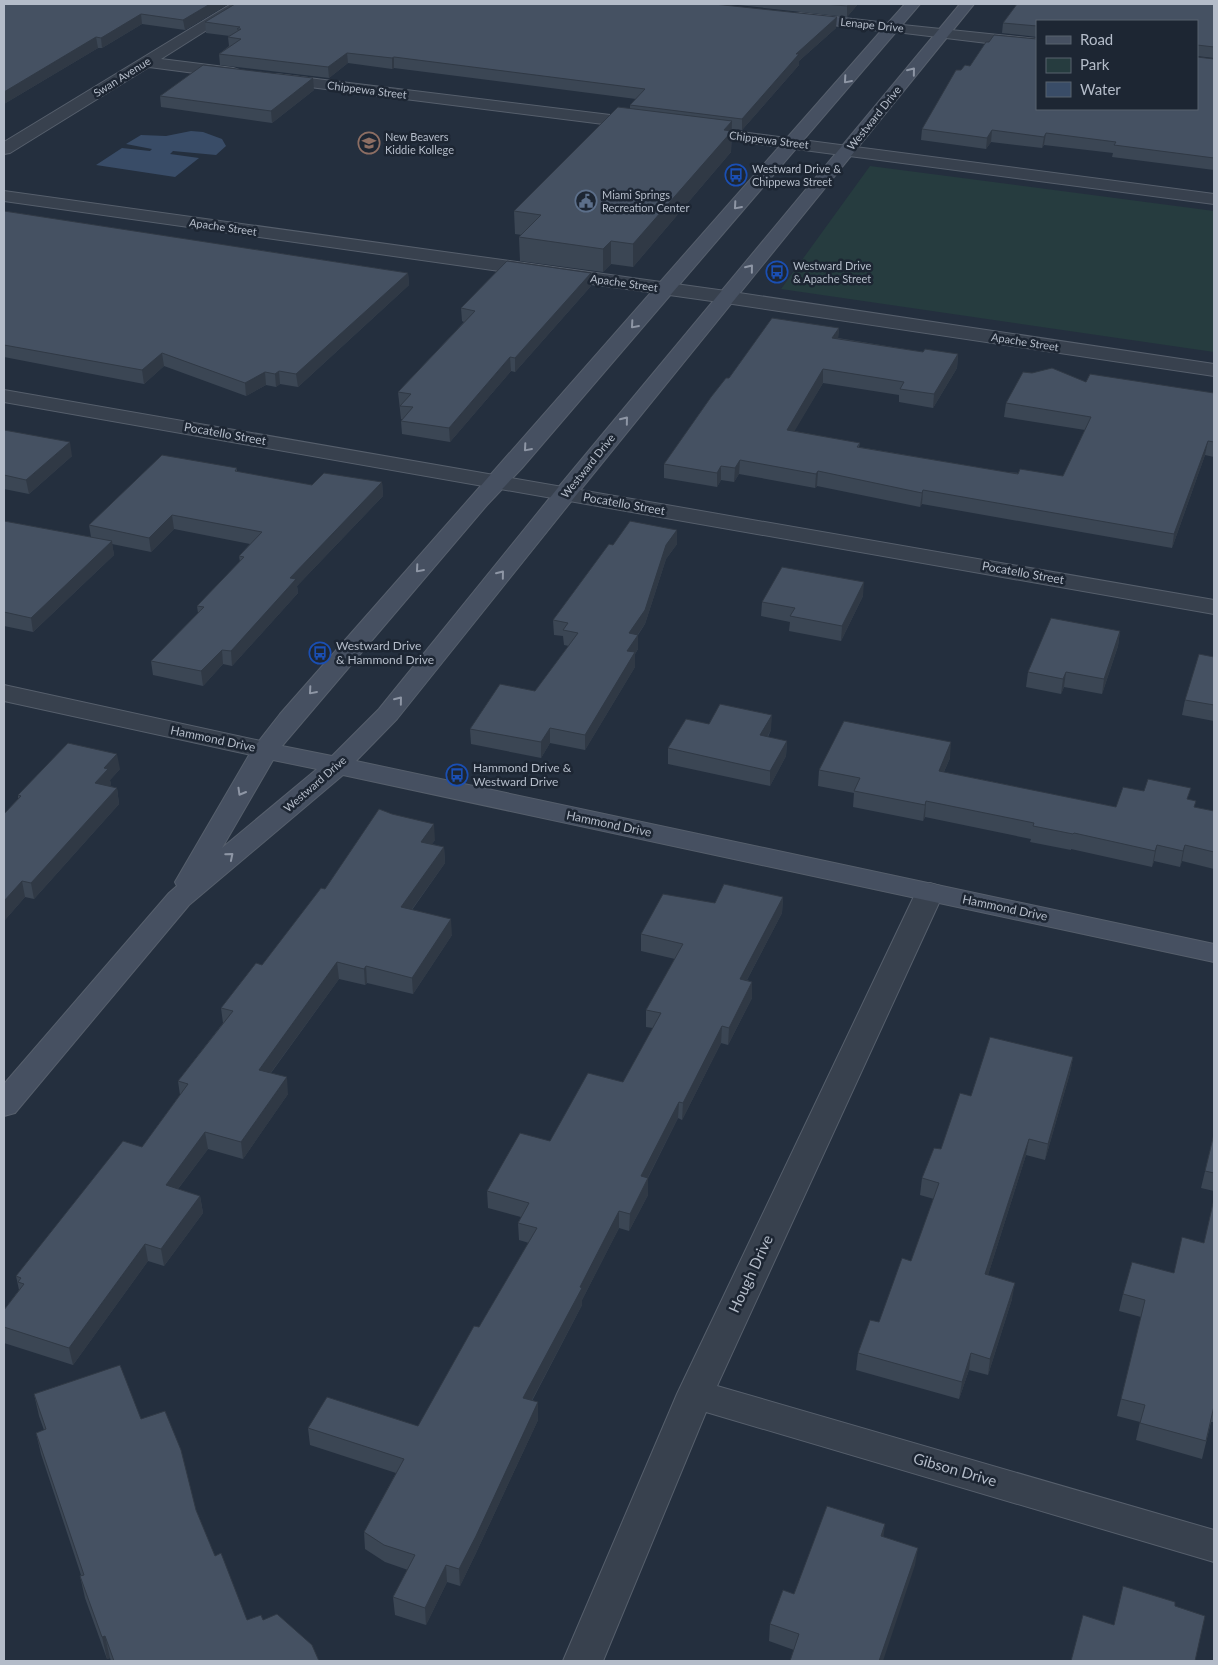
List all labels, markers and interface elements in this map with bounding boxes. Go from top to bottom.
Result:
street label: Lenape Drive [840,15,905,34]
legend [1036,20,1198,110]
text: Road [1080,30,1113,48]
street label: Swan Avenue [91,54,153,99]
text: Park [1080,55,1110,73]
one-way arrow [906,68,915,77]
one-way arrow [843,74,852,83]
street label: Chippewa Street [327,78,408,101]
text: Water [1080,80,1121,98]
street label: Westward Drive [844,83,903,152]
street label: Chippewa Street [729,128,810,151]
place label: New Beavers Kiddie Kollege [385,130,454,156]
school or university icon: New Beavers Kiddie Kollege [357,131,381,155]
place label: Westward Drive & Chippewa Street [752,162,841,188]
bus stop icon: Westward Drive & Chippewa Street [724,163,748,187]
place label: Miami Springs Recreation Center [602,188,689,214]
public building icon: Miami Springs Recreation Center [574,189,598,213]
one-way arrow [733,201,742,210]
street label: Apache Street [188,215,258,238]
place label: Westward Drive & Apache Street [793,259,872,285]
bus stop icon: Westward Drive & Apache Street [765,260,789,284]
one-way arrow [745,265,753,274]
street label: Apache Street [589,271,659,294]
one-way arrow [630,320,639,329]
street label: Apache Street [990,330,1060,353]
one-way arrow [619,417,628,426]
street label: Pocatello Street [183,419,268,448]
street label: Westward Drive [558,431,617,500]
one-way arrow [524,442,533,451]
street label: Pocatello Street [582,489,667,518]
street label: Pocatello Street [981,558,1066,587]
one-way arrow [416,563,425,572]
one-way arrow [495,571,503,580]
place label: Westward Drive & Hammond Drive [336,638,434,667]
bus stop icon: Westward Drive & Hammond Drive [308,641,332,665]
one-way arrow [309,686,318,695]
one-way arrow [393,697,402,706]
street label: Hammond Drive [169,722,257,755]
street label: Westward Drive [281,753,349,814]
place label: Hammond Drive & Westward Drive [473,760,572,789]
bus stop icon: Hammond Drive & Westward Drive [445,763,469,787]
one-way arrow [237,787,247,796]
street label: Hammond Drive [565,807,653,840]
one-way arrow [224,853,233,862]
street label: Hammond Drive [961,891,1049,924]
street label: Hough Drive [724,1232,776,1315]
street label: Gibson Drive [912,1449,999,1490]

